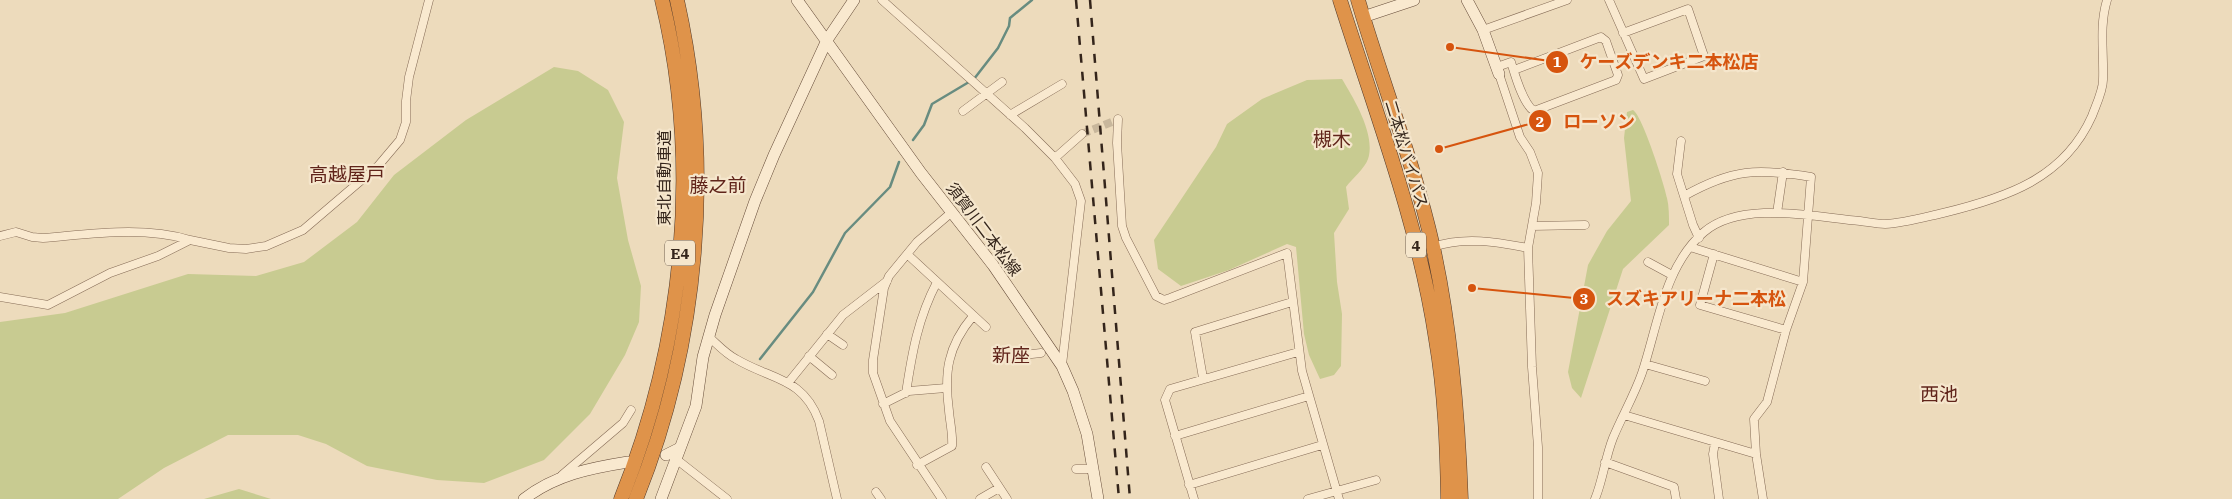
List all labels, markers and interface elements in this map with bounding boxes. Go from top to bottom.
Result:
callout: ケーズデンキ二本松店 [1544,45,1769,78]
text: ケーズデンキ二本松店 [1579,50,1759,73]
text: 1 [1552,52,1562,71]
street label: 二本松バイパス [1381,98,1433,210]
callout: ローソン [1528,105,1645,138]
text: ローソン [1563,110,1635,133]
text: 2 [1535,112,1545,131]
district label: 槻木 [1313,127,1351,151]
street label: 東北自動車道 [654,130,674,226]
district label: 高越屋戸 [309,162,385,186]
district label: 藤之前 [689,173,747,197]
street label: 須賀川二本松線 [942,178,1026,280]
road number: 4 [1406,232,1426,258]
road number: E4 [665,240,695,266]
callout: スズキアリーナ二本松 [1571,282,1796,315]
text: スズキアリーナ二本松 [1606,287,1786,310]
text: 3 [1579,289,1589,308]
district label: 新座 [992,343,1030,367]
district label: 西池 [1920,382,1958,406]

